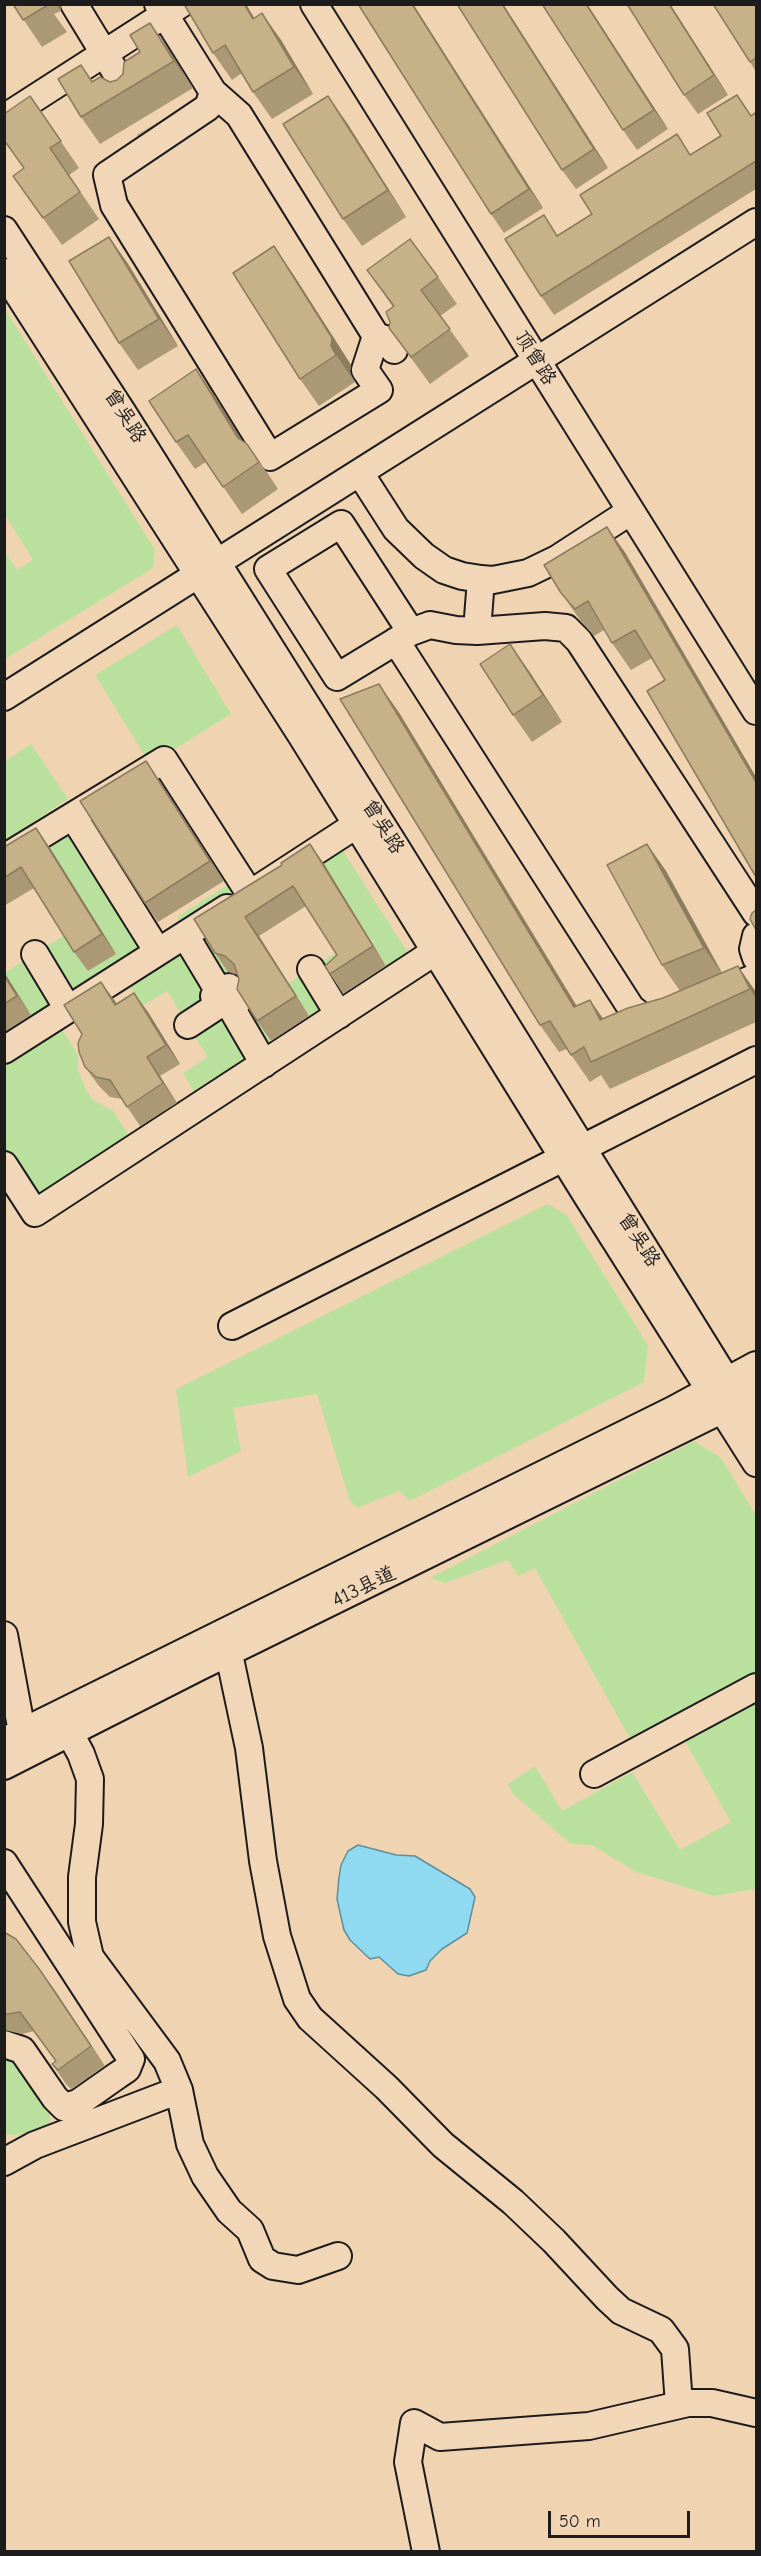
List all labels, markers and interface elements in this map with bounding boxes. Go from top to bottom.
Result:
street label: 顶曾路 [509,326,561,390]
street label: 曾吴路 [99,384,151,448]
street label: 曾吴路 [357,795,409,859]
street label: 曾吴路 [613,1208,665,1272]
street label: 413县道 [328,1561,400,1613]
scale bar [551,2499,694,2537]
text: 50 m [559,2511,601,2532]

